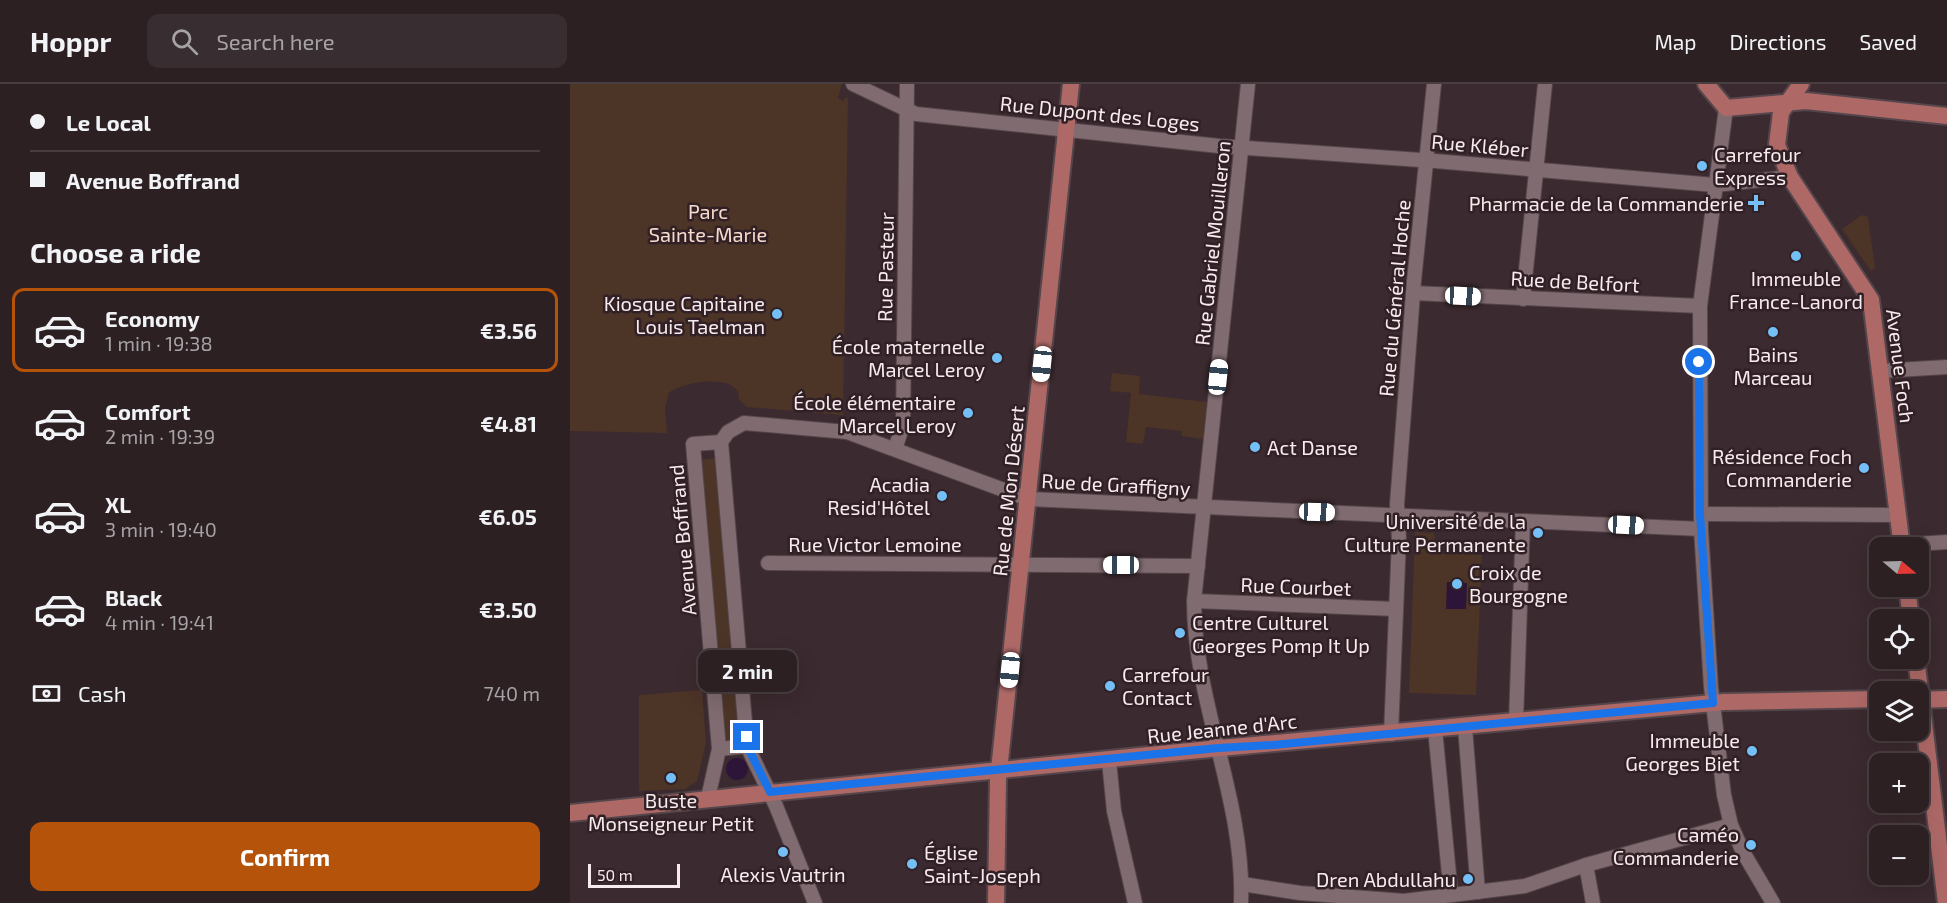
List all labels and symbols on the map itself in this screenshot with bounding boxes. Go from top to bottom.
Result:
street label: Rue Dupont des Loges [999,91,1201,135]
street label: Rue Kléber [1430,129,1530,161]
street label: Rue Gabriel Mouilleron [1189,139,1235,347]
place label: Carrefour Express [1714,142,1801,189]
marker: Carrefour Express [1695,159,1709,173]
place label: Pharmacie de la Commanderie [1469,191,1744,215]
marker: Pharmacie de la Commanderie [1749,196,1763,210]
street label: Rue du Général Hoche [1373,198,1415,398]
park label: Parc Sainte-Marie [649,199,767,246]
street label: Rue Pasteur [872,212,898,322]
marker: Immeuble France-Lanord [1789,249,1803,263]
street label: Rue de Belfort [1510,266,1640,296]
place label: Immeuble France-Lanord [1729,266,1863,313]
car [1445,286,1481,306]
place label: Kiosque Capitaine Louis Taelman [604,291,765,338]
marker: Kiosque Capitaine Louis Taelman [770,307,784,321]
street label: Avenue Foch [1882,308,1920,424]
marker: Bains Marceau [1766,325,1780,339]
place label: École maternelle Marcel Leroy [832,334,985,381]
place label: Bains Marceau [1733,342,1813,389]
car [1031,345,1053,383]
route start [1685,348,1712,375]
marker: École maternelle Marcel Leroy [990,351,1004,365]
car [1207,358,1229,396]
place label: École élémentaire Marcel Leroy [793,390,956,437]
street label: Rue de Mon Désert [987,404,1029,577]
marker: École élémentaire Marcel Leroy [961,406,975,420]
place label: Act Danse [1267,435,1358,459]
marker: Act Danse [1248,440,1262,454]
place label: Résidence Foch Commanderie [1712,444,1852,491]
marker: Résidence Foch Commanderie [1857,461,1871,475]
street label: Avenue Boffrand [663,463,701,617]
street label: Rue de Graffigny [1041,468,1192,500]
place label: Acadia Resid'Hôtel [827,472,930,519]
marker: Acadia Resid'Hôtel [935,489,949,503]
car [1299,502,1335,522]
place label: Université de la Culture Permanente [1344,509,1526,556]
car [1608,515,1644,535]
marker: Université de la Culture Permanente [1531,526,1545,540]
street label: Rue Victor Lemoine [788,532,962,556]
north arrow [1869,537,1929,597]
car [1103,556,1139,574]
place label: Croix de Bourgogne [1469,560,1568,607]
street label: Rue Courbet [1240,572,1352,600]
marker: Croix de Bourgogne [1450,577,1464,591]
place label: Centre Culturel Georges Pomp It Up [1192,610,1370,657]
marker: Centre Culturel Georges Pomp It Up [1173,626,1187,640]
callout: 2 min [698,650,796,692]
car [999,651,1021,689]
place label: Carrefour Contact [1122,662,1209,709]
marker: Carrefour Contact [1103,679,1117,693]
street label: Rue Jeanne d'Arc [1146,708,1298,748]
route end [733,723,760,750]
place label: Immeuble Georges Biet [1625,728,1740,775]
marker: Immeuble Georges Biet [1745,744,1759,758]
marker: Buste Monseigneur Petit [664,771,678,785]
place label: Buste Monseigneur Petit [588,788,754,835]
place label: Caméo Commanderie [1613,822,1739,869]
marker: Caméo Commanderie [1744,838,1758,852]
place label: Église Saint-Joseph [924,840,1041,887]
marker: Alexis Vautrin [776,845,790,859]
marker: Église Saint-Joseph [905,857,919,871]
scale bar [588,861,680,888]
place label: Alexis Vautrin [721,862,846,886]
place label: Dren Abdullahu [1316,867,1456,891]
marker: Dren Abdullahu [1461,872,1475,886]

